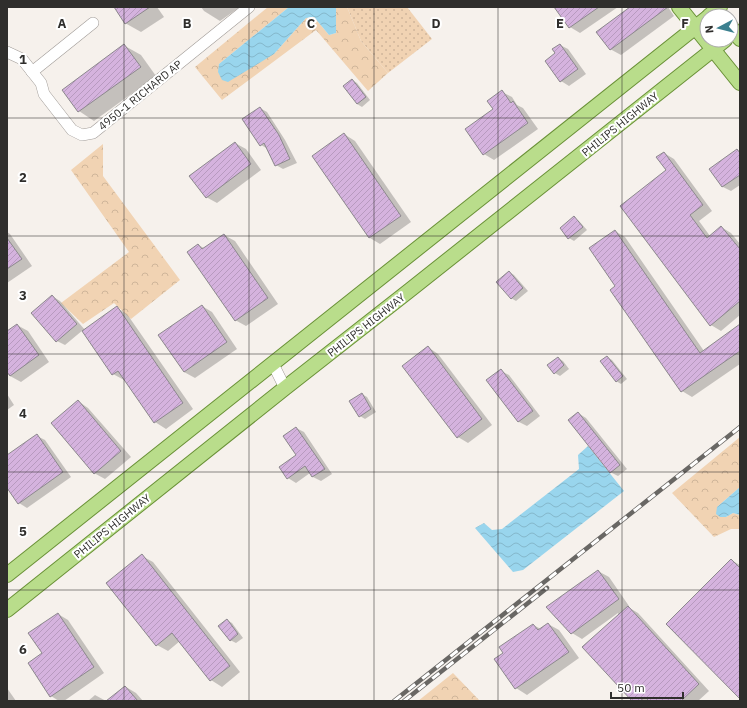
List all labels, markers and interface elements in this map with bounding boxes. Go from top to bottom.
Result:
north arrow [699,8,739,48]
text: A [58,15,67,32]
text: B [183,15,192,32]
text: C [307,15,316,32]
text: D [431,15,441,32]
text: E [556,15,564,32]
text: F [681,15,689,32]
text: N [702,24,717,34]
text: 1 [19,51,27,68]
street label: 4950-1 RICHARD AP [95,57,185,133]
street label: PHILIPS HIGHWAY [579,88,662,159]
text: 2 [19,169,27,186]
text: 3 [19,287,27,304]
street label: PHILIPS HIGHWAY [324,290,408,360]
text: 4 [19,405,27,422]
street label: PHILIPS HIGHWAY [71,490,154,561]
text: 5 [19,523,27,540]
text: 6 [19,641,27,658]
scale bar [611,674,683,700]
text: 50 m [617,680,645,695]

